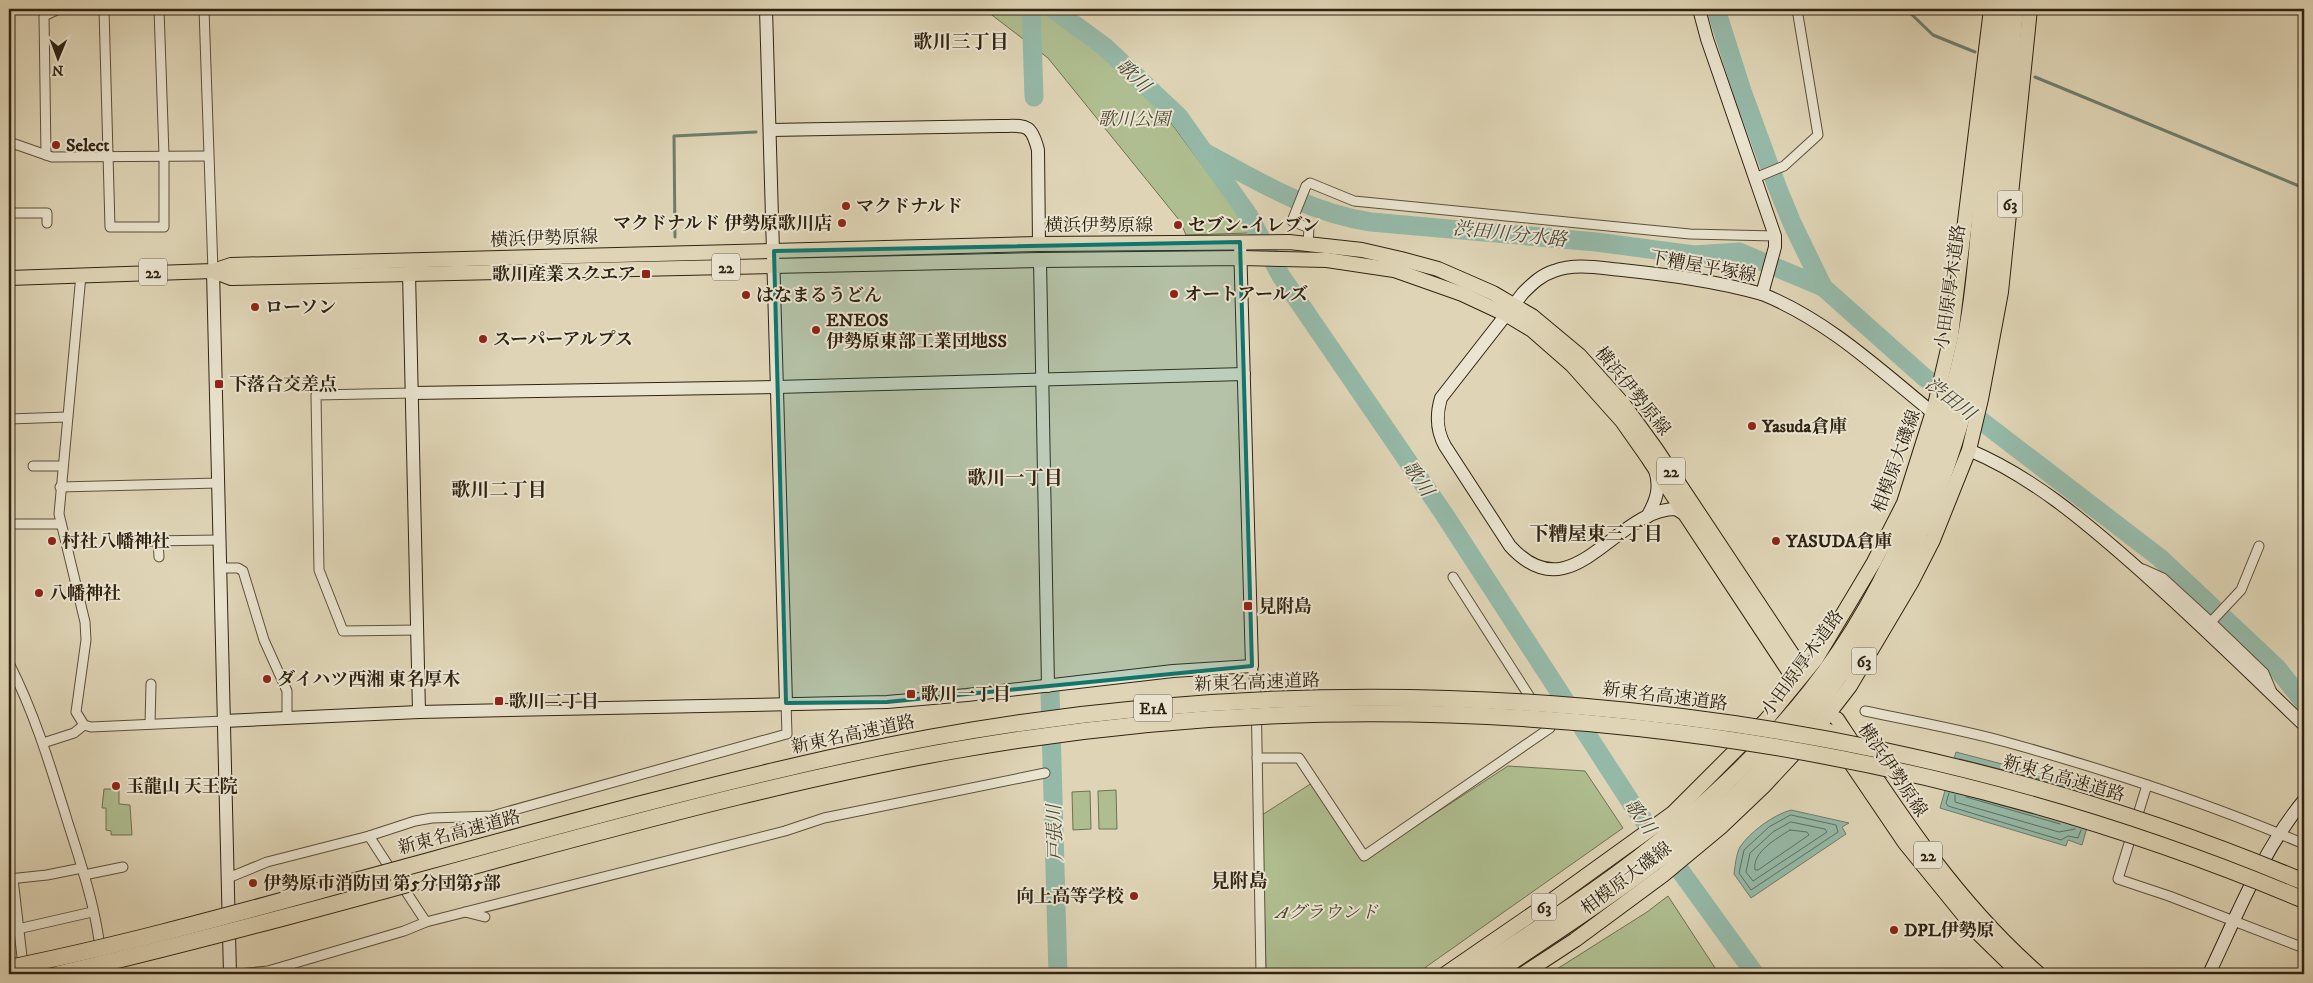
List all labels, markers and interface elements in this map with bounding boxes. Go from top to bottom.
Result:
district label: 歌川三丁目 [913,31,1009,54]
north arrow [32,32,82,82]
water label: 歌川 [1111,55,1156,99]
text: N [51,61,64,79]
park label: 歌川公園 [1098,109,1173,131]
place label: Select [66,135,109,157]
marker: Select [50,139,62,151]
road number: 63 [1998,190,2022,218]
place label: マクドナルド [856,196,963,218]
marker: マクドナルド [840,200,852,212]
place label: マクドナルド 伊勢原歌川店 [613,213,832,235]
street label: 横浜伊勢原線 [1045,215,1153,237]
place label: セブン-イレブン [1188,215,1320,237]
marker: マクドナルド 伊勢原歌川店 [836,217,848,229]
water label: 渋田川分水路 [1452,217,1570,252]
marker: セブン-イレブン [1172,219,1184,231]
street label: 小田原厚木道路 [1931,223,1971,351]
street label: 横浜伊勢原線 [490,226,598,252]
street label: 下糟屋平塚線 [1648,247,1758,287]
road number: 22 [712,253,740,280]
road number: 22 [139,258,167,286]
place label: 歌川産業スクエア [492,264,636,286]
marker: 歌川産業スクエア [640,268,652,280]
place label: オートアールズ [1184,284,1308,306]
place label: はなまるうどん [756,285,882,307]
marker: オートアールズ [1168,288,1180,300]
marker: はなまるうどん [740,289,752,301]
place label: ローソン [265,297,336,319]
marker: ローソン [249,301,261,313]
place label: ENEOS 伊勢原東部工業団地SS [826,310,1007,353]
marker: ENEOS 伊勢原東部工業団地SS [810,324,822,336]
place label: スーパーアルプス [493,329,633,351]
marker: スーパーアルプス [477,333,489,345]
street label: 横浜伊勢原線 [1590,343,1675,441]
water label: 渋田川 [1921,373,1981,427]
place label: 下落合交差点 [229,374,337,396]
marker: 下落合交差点 [213,378,225,390]
street label: 相模原大磯線 [1868,407,1926,516]
place label: Yasuda倉庫 [1761,416,1847,438]
marker: Yasuda倉庫 [1746,420,1758,432]
water label: 歌川 [1398,457,1439,503]
road number: 22 [1657,458,1685,484]
district label: 歌川一丁目 [967,467,1063,490]
district label: 歌川二丁目 [451,479,547,502]
district label: 下糟屋東三丁目 [1529,523,1663,546]
place label: 村社八幡神社 [62,531,170,553]
place label: YASUDA倉庫 [1785,531,1892,553]
marker: 村社八幡神社 [46,535,58,547]
marker: YASUDA倉庫 [1770,535,1782,547]
place label: 八幡神社 [49,583,121,605]
marker: 八幡神社 [33,587,45,599]
place label: 見附島 [1258,596,1312,618]
marker: 見附島 [1242,600,1254,612]
street label: 小田原厚木道路 [1757,606,1849,721]
road number: 63 [1852,648,1876,674]
place label: ダイハツ西湘 東名厚木 [277,669,460,691]
street label: 新東名高速道路 [1194,670,1320,696]
marker: ダイハツ西湘 東名厚木 [261,673,273,685]
street label: 新東名高速道路 [1601,678,1729,716]
place label: 歌川一丁目 [921,684,1011,706]
marker: 歌川一丁目 [905,688,917,700]
place label: 歌川二丁目 [509,691,599,713]
road number: E1A [1134,694,1172,721]
marker: 歌川二丁目 [493,695,505,707]
street label: 新東名高速道路 [789,711,917,759]
street label: 横浜伊勢原線 [1853,720,1931,821]
street label: 新東名高速道路 [2000,751,2127,807]
place label: 玉龍山 天王院 [126,776,238,798]
marker: 玉龍山 天王院 [110,780,122,792]
water label: 歌川 [1619,795,1661,841]
water label: 戸張川 [1043,802,1068,862]
street label: 新東名高速道路 [396,806,523,860]
street label: 相模原大磯線 [1577,838,1676,920]
road number: 22 [1914,842,1942,868]
district label: 見附島 [1210,870,1268,893]
place label: 伊勢原市消防団 第5分団第5部 [263,873,501,895]
marker: 伊勢原市消防団 第5分団第5部 [247,877,259,889]
place label: 向上高等学校 [1016,886,1124,908]
marker: 向上高等学校 [1128,890,1140,902]
road number: 63 [1532,894,1556,920]
park label: Aグラウンド [1274,902,1379,924]
place label: DPL伊勢原 [1904,920,1995,942]
marker: DPL伊勢原 [1888,924,1900,936]

